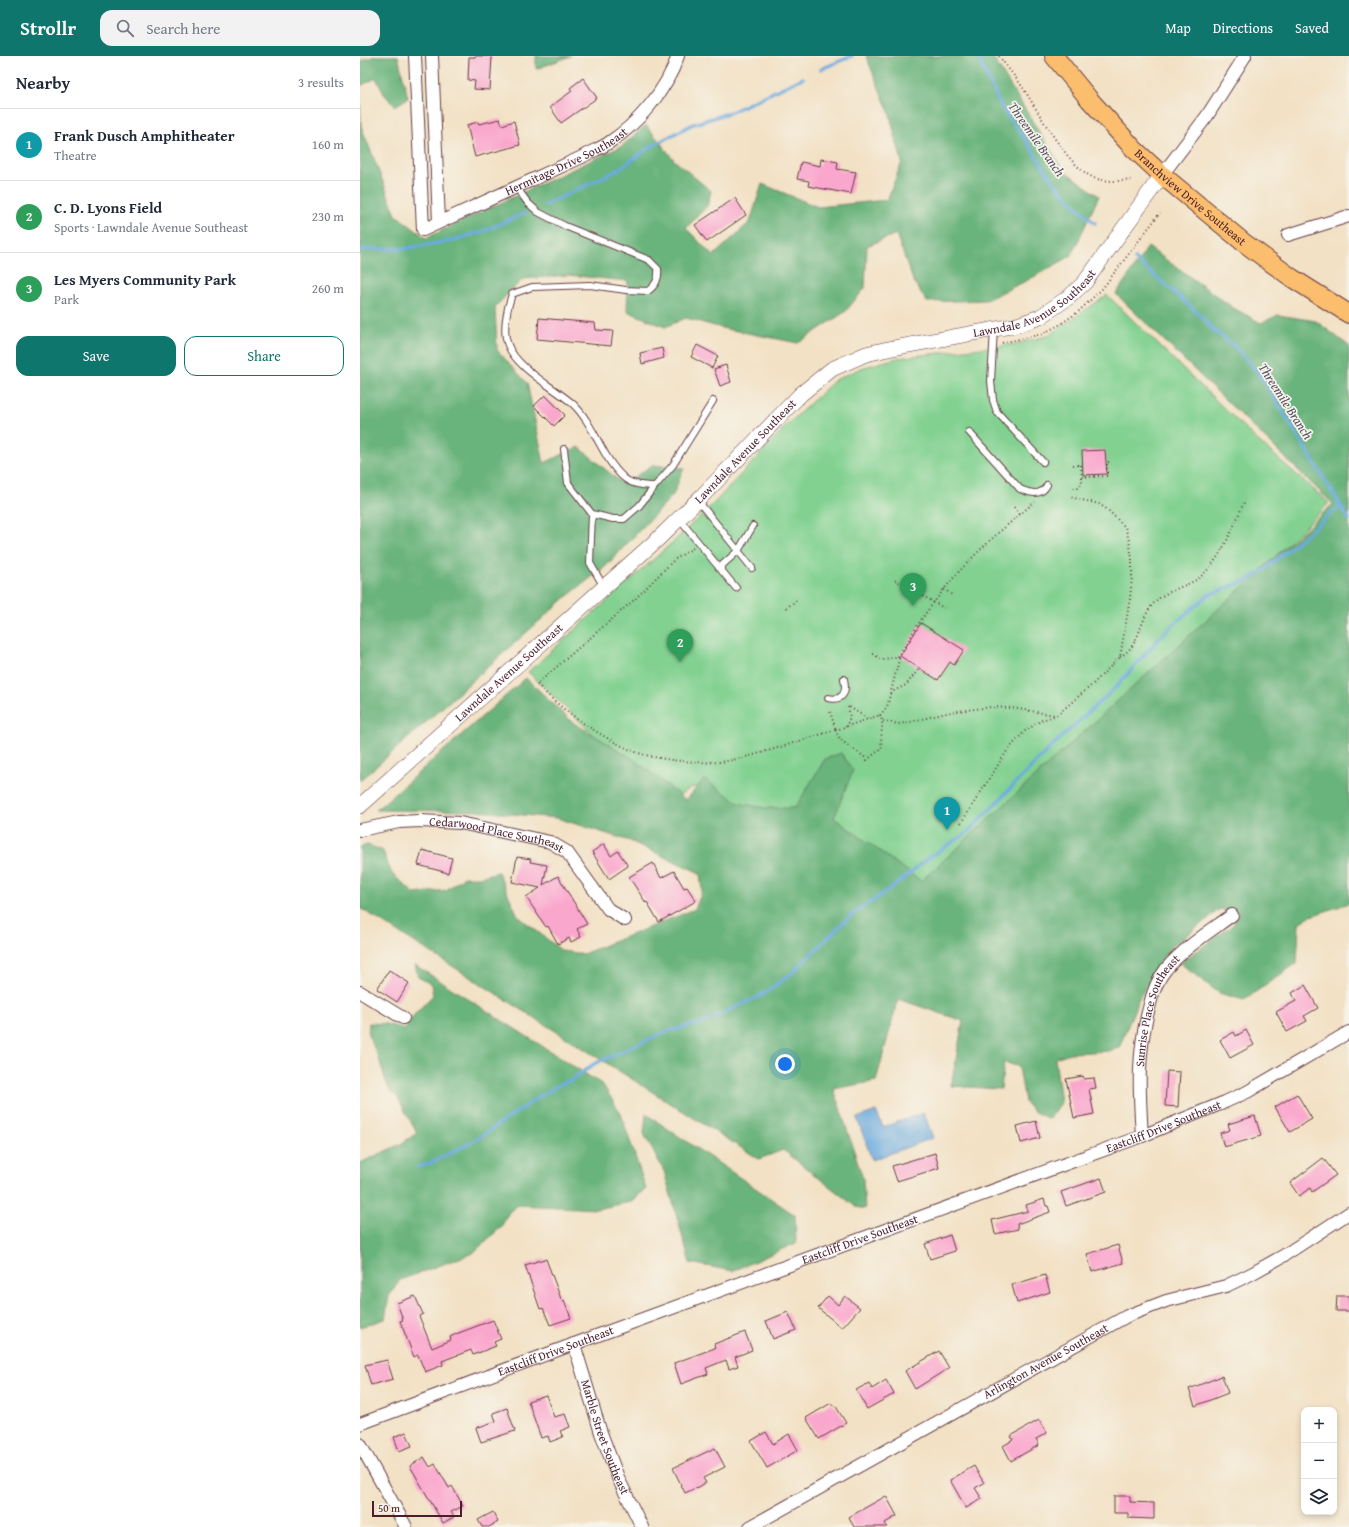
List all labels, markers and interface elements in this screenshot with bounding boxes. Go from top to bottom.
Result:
search box [100,10,380,46]
text: Strollr [20,14,76,42]
icon: search [114,17,136,39]
text: Search here [146,18,220,39]
text: Map [1165,18,1191,38]
text: Directions [1213,18,1273,38]
text: Saved [1295,18,1329,38]
text: Nearby [16,70,70,95]
text: 3 results [298,73,344,92]
water label: Threemile Branch [1004,98,1070,181]
street label: Hermitage Drive Southeast [502,123,631,199]
text: Frank Dusch Amphitheater [54,125,235,146]
text: 1 [26,135,32,154]
text: 160 m [312,135,344,154]
street label: Branchview Drive Southeast [1131,145,1251,250]
text: Theatre [54,146,97,165]
text: C. D. Lyons Field [54,197,162,218]
text: 2 [26,207,32,226]
text: 230 m [312,207,344,226]
text: Sports · Lawndale Avenue Southeast [54,218,248,237]
street label: Lawndale Avenue Southeast [972,265,1100,341]
text: Les Myers Community Park [54,269,236,290]
text: 3 [26,279,32,298]
text: 260 m [312,279,344,298]
text: Park [54,290,79,309]
button: Save [16,336,176,376]
button: Share [184,336,344,376]
water label: Threemile Branch [1254,359,1318,444]
street label: Lawndale Avenue Southeast [690,394,800,507]
pin: 3 [900,573,926,606]
street label: Lawndale Avenue Southeast [451,619,567,725]
pin: 2 [667,629,693,662]
pin: 1 [934,797,960,830]
street label: Cedarwood Place Southeast [429,812,568,857]
street label: Sunrise Place Southeast [1131,950,1184,1067]
your location [775,1054,795,1074]
street label: Eastcliff Drive Southeast [1104,1095,1224,1156]
street label: Eastcliff Drive Southeast [799,1210,921,1268]
street label: Arlington Avenue Southeast [980,1319,1112,1403]
street label: Eastcliff Drive Southeast [495,1321,617,1380]
street label: Marble Street Southeast [577,1377,634,1498]
map controls [1301,1407,1337,1515]
button: + [1301,1407,1337,1443]
button: − [1301,1443,1337,1479]
button: layers [1301,1479,1337,1515]
scale bar [372,1499,462,1518]
text: 50 m [378,1500,400,1516]

